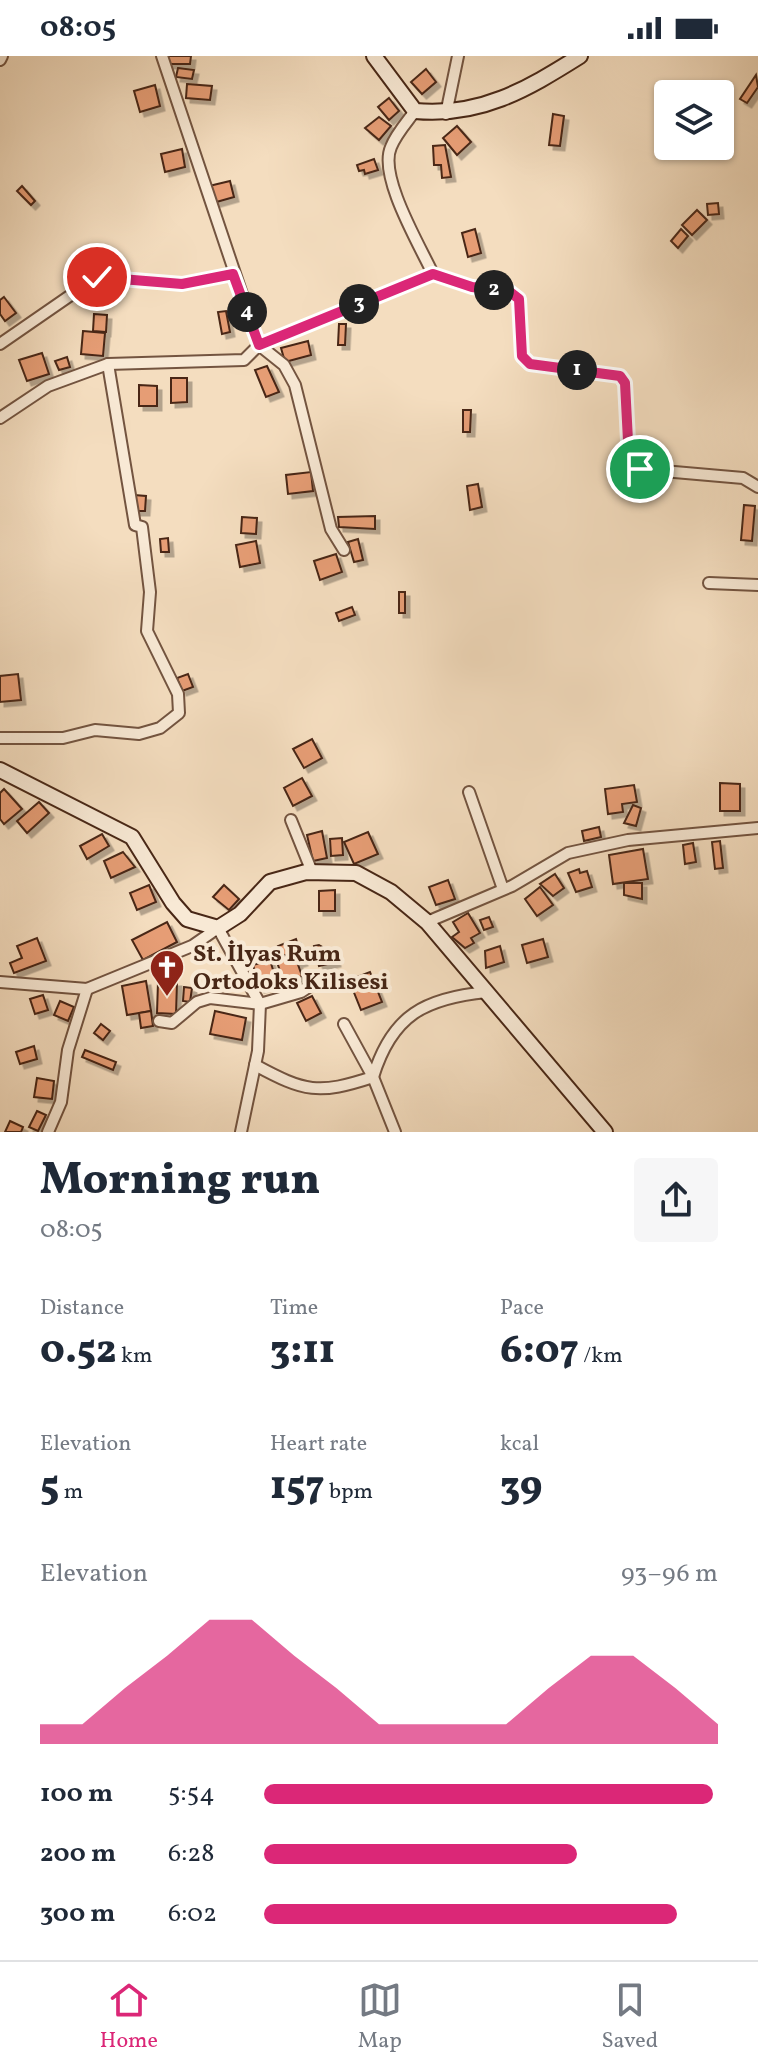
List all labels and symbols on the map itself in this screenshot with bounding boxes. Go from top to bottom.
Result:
pin [63,243,131,311]
pin: 2 [474,270,514,310]
pin: 3 [339,284,379,324]
pin: 4 [227,292,267,332]
pin: 1 [557,350,597,390]
pin [606,435,674,503]
place label: St. İlyas Rum Ortodoks Kilisesi [193,938,389,1000]
church icon: St. İlyas Rum Ortodoks Kilisesi [148,948,186,998]

